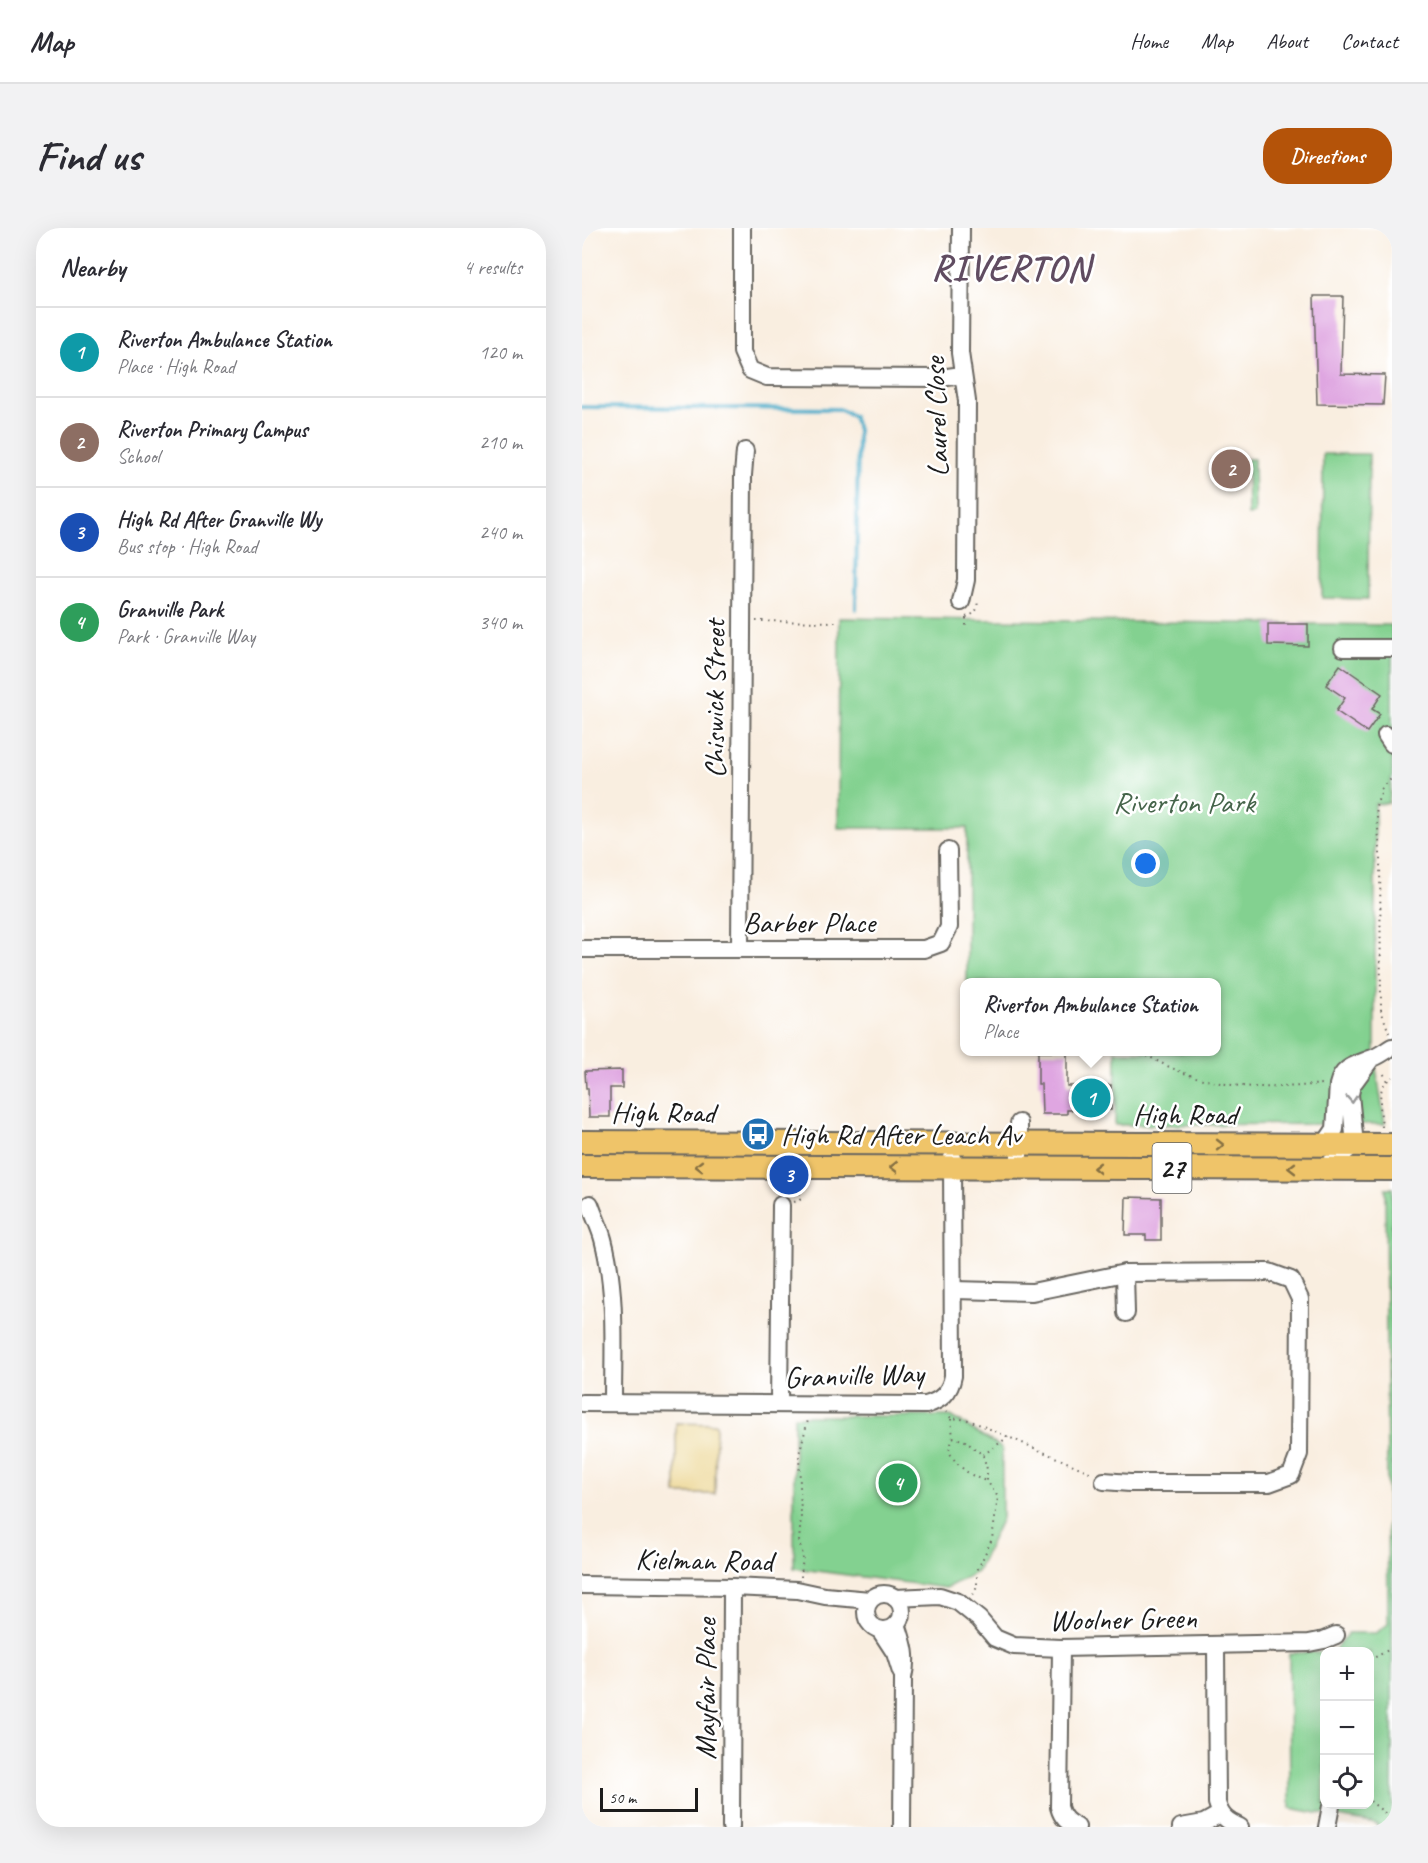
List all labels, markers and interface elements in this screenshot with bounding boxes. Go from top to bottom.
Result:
text: Map [30,24,73,59]
text: Home [1130,28,1168,54]
text: Map [1201,28,1233,54]
text: About [1266,28,1308,54]
text: Contact [1341,28,1398,54]
button: Directions [1263,128,1392,184]
text: Find us [36,130,141,183]
district label: RIVERTON [931,245,1095,291]
text: Nearby [60,251,125,284]
text: 4 results [463,255,522,280]
text: Riverton Ambulance Station [117,326,332,354]
text: 1 [75,340,84,365]
text: 120 m [479,340,522,365]
text: Place · High Road [117,354,235,379]
street label: Laurel Close [915,354,957,477]
text: Riverton Primary Campus [117,416,308,444]
text: 2 [75,430,84,455]
text: 210 m [479,430,522,455]
text: School [117,444,160,469]
pin: 2 [1212,446,1250,492]
text: High Rd After Granville Wy [117,506,321,534]
text: 3 [75,520,84,545]
text: 240 m [479,520,522,545]
text: Bus stop · High Road [117,534,257,559]
text: Granville Park [117,596,223,624]
text: 4 [75,610,84,635]
text: 340 m [479,610,522,635]
street label: Chiswick Street [695,617,733,778]
text: Park · Granville Way [117,624,255,649]
park label: Riverton Park [1113,783,1257,821]
your location [1131,849,1160,878]
street label: Barber Place [743,903,877,941]
popup [960,978,1221,1056]
text: Riverton Ambulance Station [983,991,1198,1019]
text: Place [983,1019,1018,1044]
pin: 1 [1072,1076,1110,1120]
street label: High Road [611,1093,719,1131]
one-way arrow [1345,1094,1358,1104]
street label: High Road [1133,1095,1241,1133]
place label: High Rd After Leach Av [781,1115,1024,1153]
bus stop icon: High Rd After Leach Av [740,1116,776,1152]
one-way arrow [1216,1139,1225,1151]
road number: 27 [1152,1143,1192,1193]
pin: 3 [770,1152,808,1198]
one-way arrow [694,1160,703,1172]
one-way arrow [889,1161,898,1173]
one-way arrow [1092,1162,1101,1174]
one-way arrow [1287,1162,1296,1174]
street label: Granville Way [784,1353,927,1396]
pin: 4 [878,1460,918,1506]
street label: Kielman Road [635,1540,777,1580]
street label: Woolner Green [1049,1599,1198,1639]
street label: Mayfair Place [686,1616,724,1760]
map controls [1320,1647,1374,1809]
button: + [1320,1647,1374,1701]
button: − [1320,1701,1374,1755]
button: locate [1320,1755,1374,1809]
scale bar [600,1785,698,1812]
text: 50 m [609,1788,636,1808]

